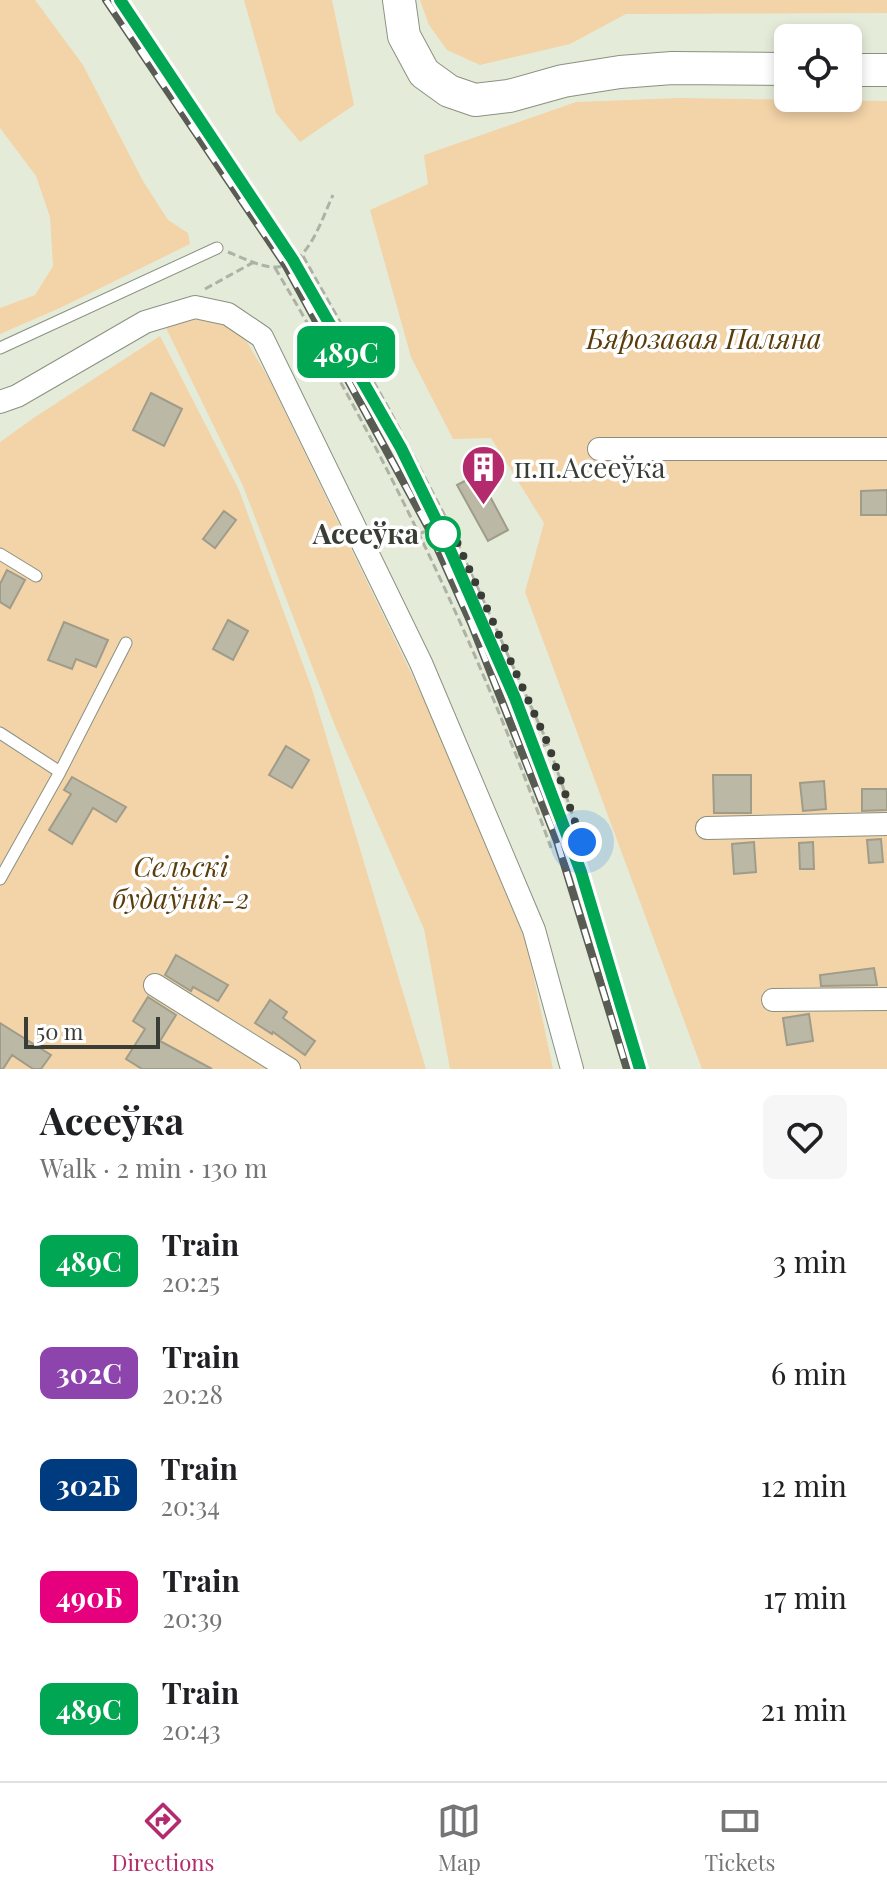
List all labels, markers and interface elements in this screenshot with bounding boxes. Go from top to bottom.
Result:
map controls [774,24,862,112]
button: locate [774,24,862,112]
park label: Бярозавая Паляна [585,319,822,356]
line badge: 489С [290,326,402,378]
text: 489С [313,333,379,370]
building icon: п.п.Асееўка [459,444,507,507]
place label: п.п.Асееўка [514,448,666,485]
place label: Асееўка [312,514,419,551]
marker: Асееўка [426,517,460,551]
your location [562,822,602,862]
park label: Сельскі будаўнік-2 [112,847,250,916]
scale bar [24,1013,160,1049]
text: 50 m [36,1016,83,1046]
text: Асееўка [40,1094,184,1145]
button: heart [763,1095,847,1179]
text: Walk · 2 min · 130 m [40,1150,267,1185]
text: Train [162,1224,239,1264]
text: 3 min [773,1241,847,1281]
text: 489С [56,1242,122,1279]
text: 20:25 [162,1264,220,1299]
text: Train [162,1336,240,1376]
text: 6 min [771,1353,847,1393]
text: 302С [56,1354,122,1391]
text: 20:28 [162,1376,223,1411]
text: Train [161,1448,238,1488]
text: 12 min [761,1465,847,1505]
text: 302Б [56,1466,121,1503]
text: 20:34 [161,1488,220,1523]
text: Train [162,1560,240,1600]
text: 17 min [763,1577,847,1617]
text: 490Б [56,1578,122,1615]
text: 20:39 [162,1600,222,1635]
text: Train [162,1672,239,1712]
text: 21 min [761,1689,847,1729]
text: 489С [56,1690,122,1727]
text: 20:43 [162,1712,221,1747]
tab: Directions [112,1799,214,1877]
tab: Map [437,1799,481,1877]
tab: Tickets [704,1799,775,1877]

